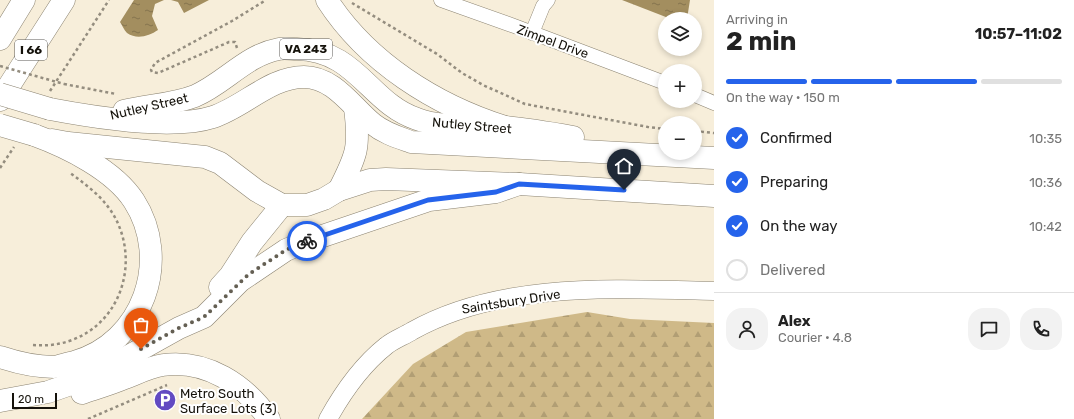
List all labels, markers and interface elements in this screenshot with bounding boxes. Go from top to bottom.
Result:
map controls [658,12,702,160]
button: layers [658,12,702,56]
text: Arriving in [726,12,788,27]
street label: Zimpel Drive [515,22,591,61]
text: 10:57–11:02 [975,25,1062,43]
text: 2 min [726,26,796,57]
road number: VA 243 [280,39,332,59]
road number: I 66 [15,40,47,60]
button: + [658,64,702,108]
street label: Nutley Street [109,90,190,123]
text: On the way · 150 m [726,90,840,105]
street label: Nutley Street [432,115,512,136]
button: − [658,116,702,160]
icon: check [726,127,748,149]
text: Confirmed [760,129,832,147]
text: 10:35 [1029,131,1062,146]
pin [607,149,641,190]
icon: home [613,155,635,177]
icon: check [726,171,748,193]
text: Preparing [760,173,828,191]
text: 10:36 [1029,175,1062,190]
icon: check [726,215,748,237]
text: On the way [760,217,838,235]
text: 10:42 [1029,219,1062,234]
courier [287,221,327,261]
icon: bike [296,230,318,252]
text: Delivered [760,261,825,279]
street label: Saintsbury Drive [461,286,561,317]
pin [124,308,158,349]
button: person [726,308,768,350]
button: chat [968,308,1010,350]
button: phone [1020,308,1062,350]
text: Alex [778,312,811,330]
icon: bag [130,314,152,336]
text: Courier · 4.8 [778,330,852,345]
place label: Metro South Surface Lots (3) [180,386,277,416]
parking icon: Metro South Surface Lots (3) [152,387,178,413]
scale bar [12,391,57,410]
text: 20 m [18,393,44,406]

